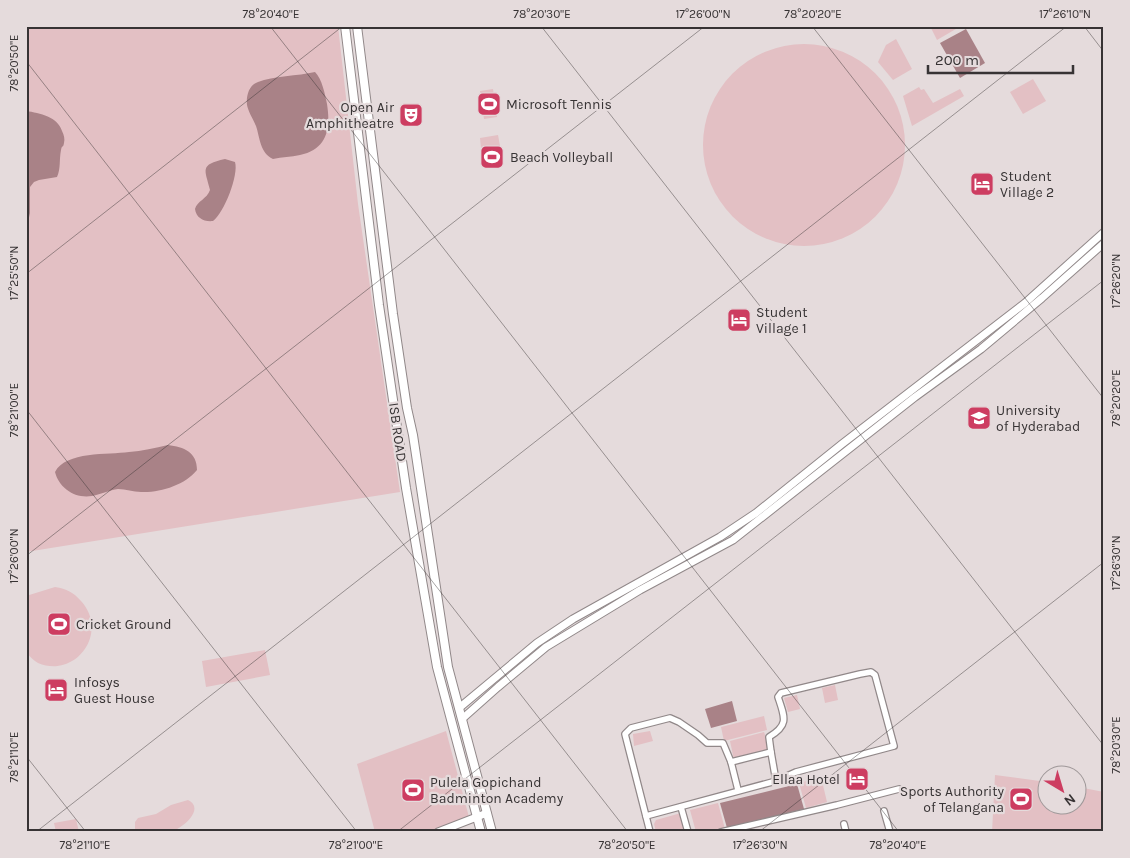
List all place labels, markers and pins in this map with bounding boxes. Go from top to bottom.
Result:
sports icon: Microsoft Tennis [476,91,502,117]
place label: Microsoft Tennis [506,96,612,113]
place label: Open Air Amphitheatre [306,99,395,132]
theatre icon: Open Air Amphitheatre [398,102,424,128]
sports icon: Beach Volleyball [479,144,505,170]
place label: Beach Volleyball [510,149,613,166]
place label: Student Village 2 [1000,168,1054,201]
hotel icon: Student Village 2 [969,171,995,197]
place label: Student Village 1 [756,304,807,337]
hotel icon: Student Village 1 [726,307,752,333]
place label: University of Hyderabad [996,402,1080,435]
school or university icon: University of Hyderabad [966,405,992,431]
sports icon: Cricket Ground [46,611,72,637]
place label: Cricket Ground [76,616,172,633]
place label: Infosys Guest House [74,674,155,707]
hotel icon: Infosys Guest House [43,677,69,703]
hotel icon: Ellaa Hotel [844,766,870,792]
place label: Ellaa Hotel [772,771,840,788]
place label: Pulela Gopichand Badminton Academy [430,774,564,807]
sports icon: Pulela Gopichand Badminton Academy [400,777,426,803]
place label: Sports Authority of Telangana [900,783,1004,816]
sports icon: Sports Authority of Telangana [1008,786,1034,812]

